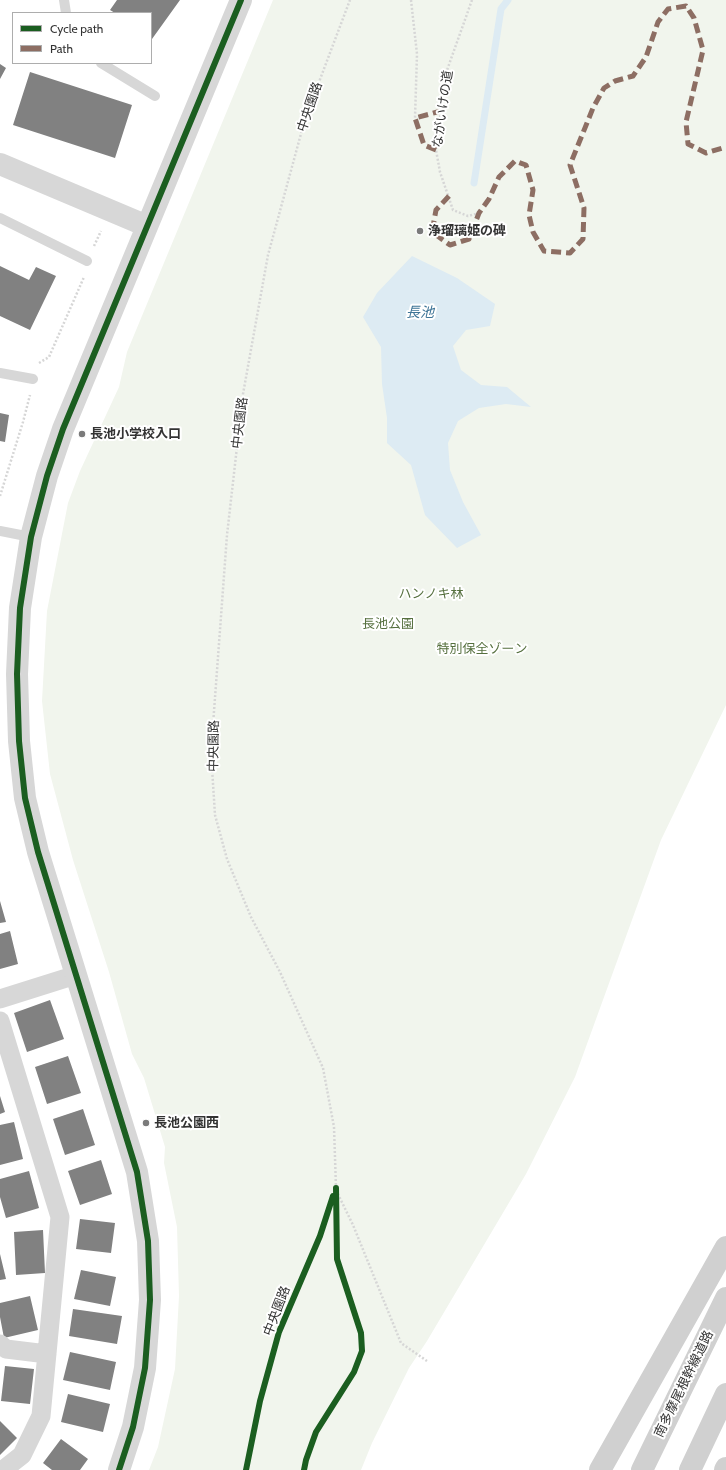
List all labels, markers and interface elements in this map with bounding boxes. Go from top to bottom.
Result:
legend [12,12,152,64]
text: Cycle path [50,21,103,36]
text: Path [50,41,73,56]
street label: ながいけの道 [430,69,456,149]
street label: 中央園路 [294,80,326,134]
place label: 浄瑠璃姫の碑 [428,223,506,239]
marker: 浄瑠璃姫の碑 [415,226,425,236]
water label: 長池 [406,305,434,321]
street label: 中央園路 [229,396,251,450]
place label: 長池小学校入口 [90,426,181,442]
marker: 長池小学校入口 [77,429,87,439]
park label: ハンノキ林 [399,586,463,602]
park label: 長池公園 [362,616,414,632]
park label: 特別保全ゾーン [437,641,527,657]
street label: 中央園路 [206,720,222,772]
place label: 長池公園西 [154,1115,219,1131]
marker: 長池公園西 [141,1118,151,1128]
street label: 中央園路 [260,1284,294,1338]
street label: 南多摩尾根幹線道路 [651,1328,717,1440]

